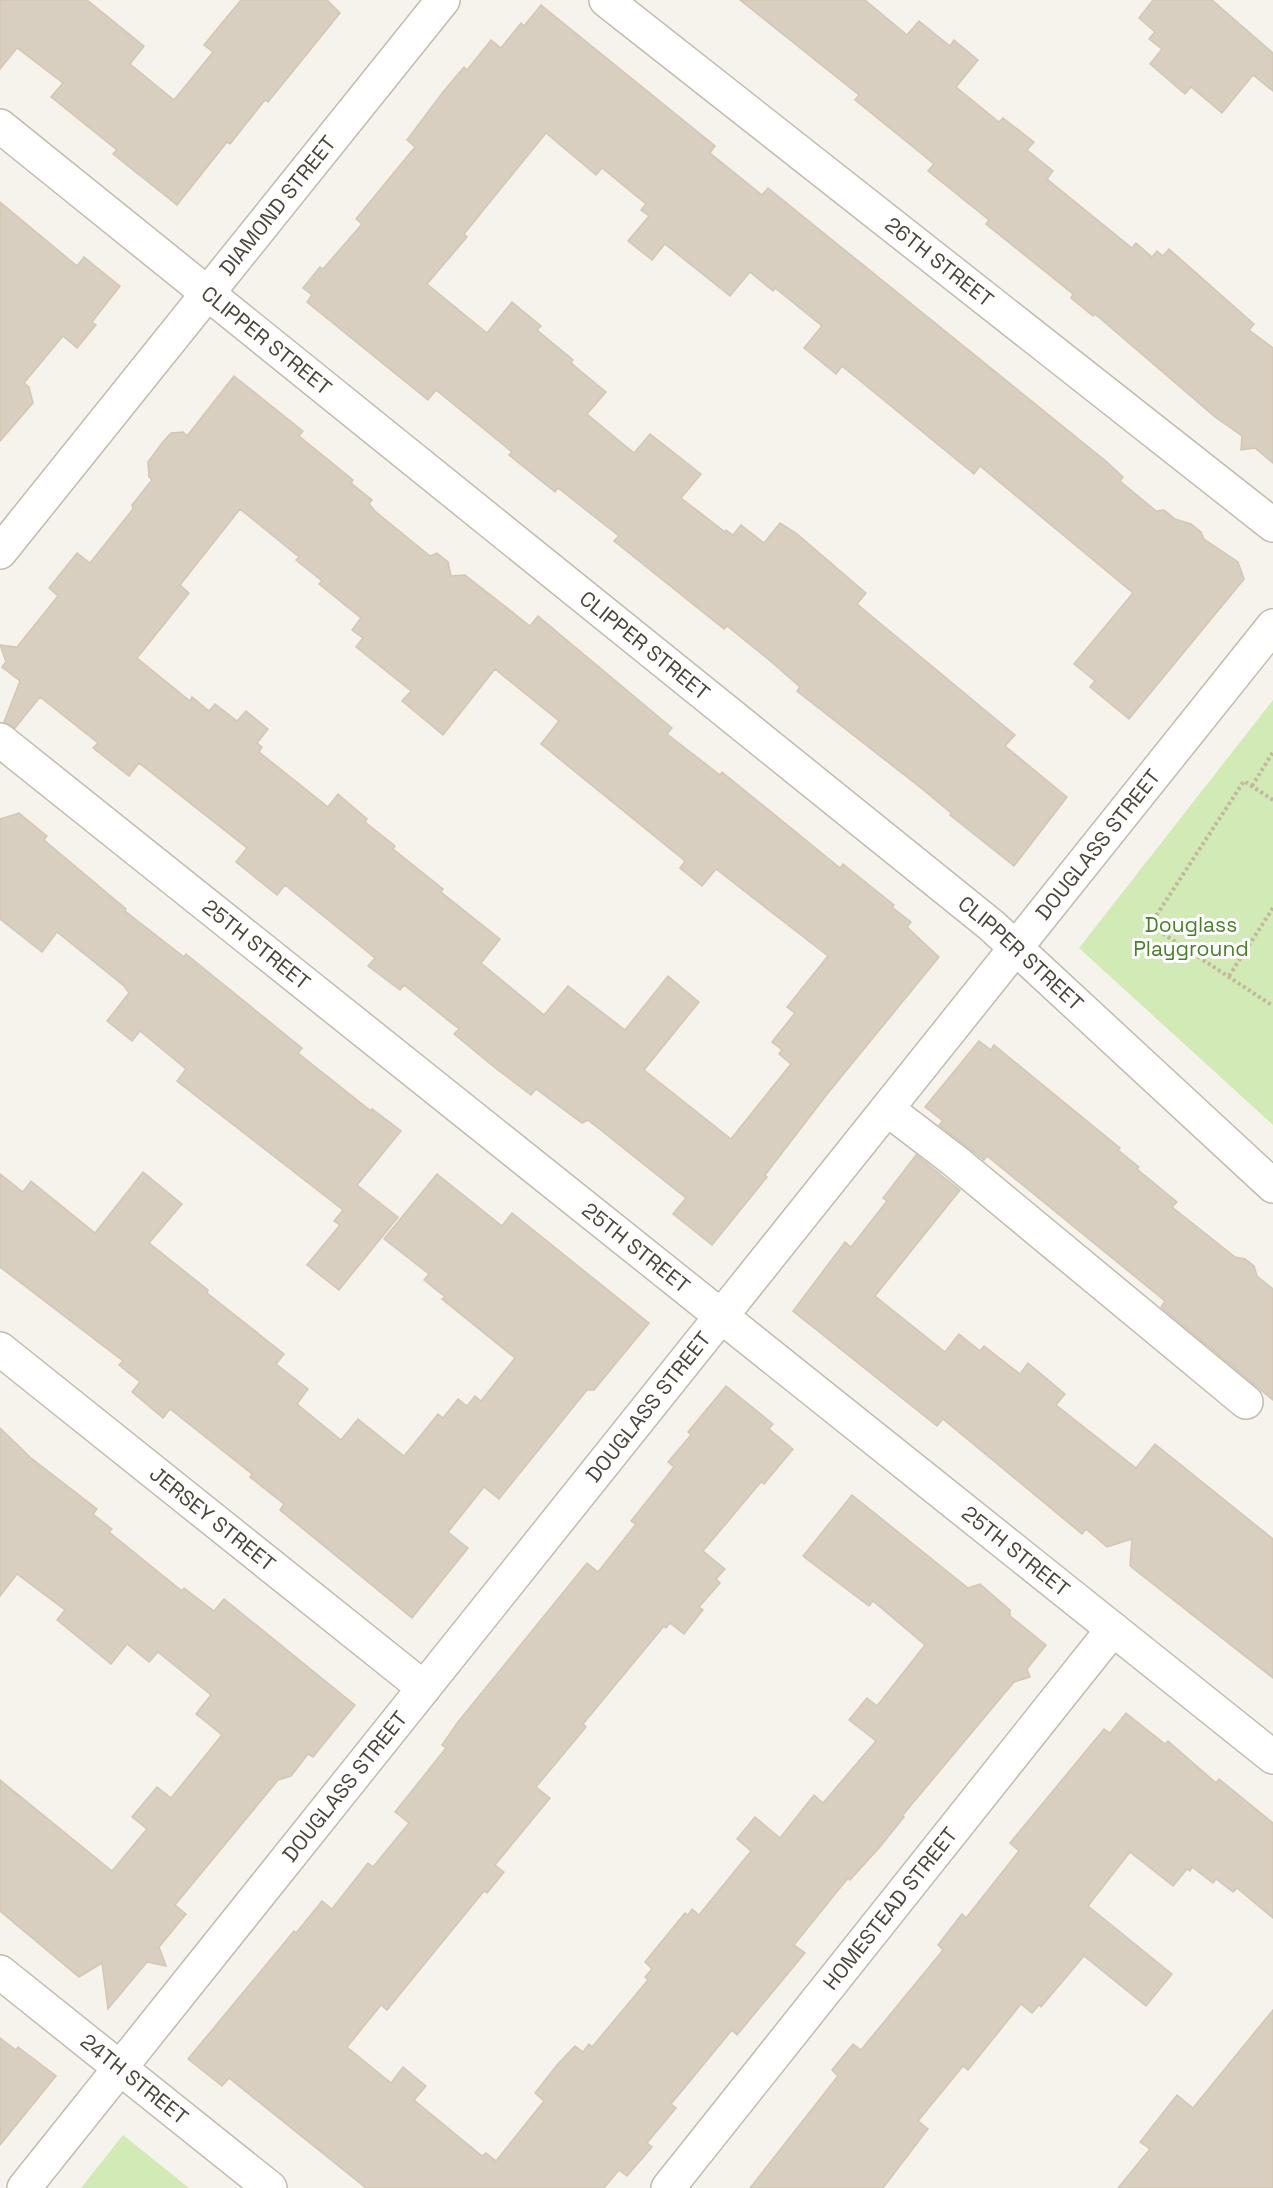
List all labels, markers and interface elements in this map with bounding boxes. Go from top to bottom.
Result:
street label: DIAMOND STREET [213,130,342,281]
street label: 26TH STREET [880,211,999,313]
street label: CLIPPER STREET [196,280,337,401]
street label: CLIPPER STREET [574,585,716,706]
street label: DOUGLASS STREET [1029,763,1166,925]
street label: CLIPPER STREET [953,890,1089,1017]
street label: 25TH STREET [197,893,316,996]
park label: Douglass Playground [1133,911,1249,962]
street label: 25TH STREET [577,1196,696,1299]
street label: DOUGLASS STREET [580,1326,717,1488]
street label: JERSEY STREET [144,1460,281,1577]
street label: 25TH STREET [957,1500,1075,1602]
street label: DOUGLASS STREET [276,1705,413,1867]
street label: HOMESTEAD STREET [817,1821,963,1995]
street label: 24TH STREET [75,2028,194,2130]

